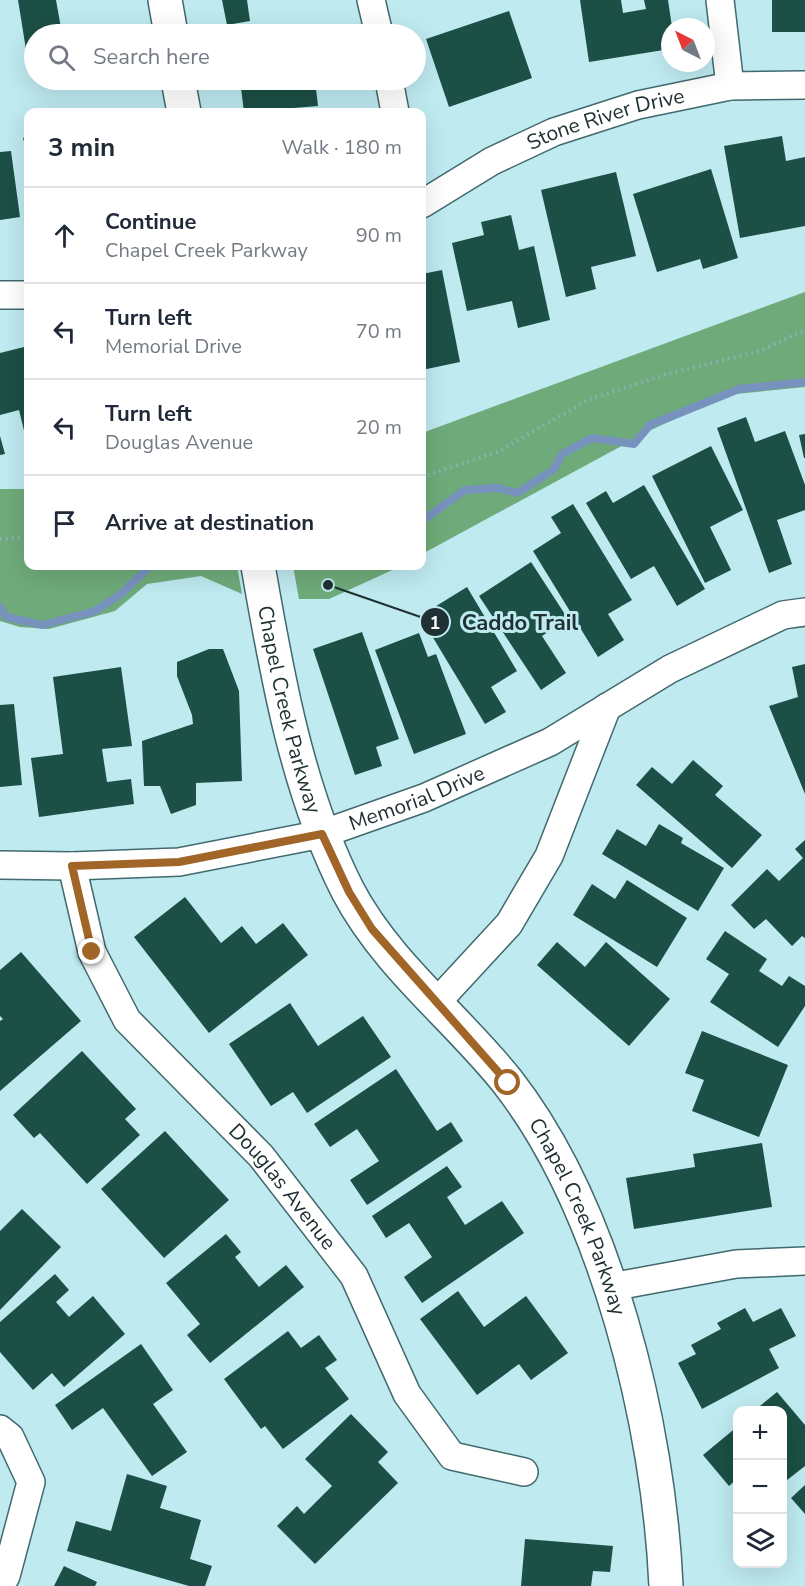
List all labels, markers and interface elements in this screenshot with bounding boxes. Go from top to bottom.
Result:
north arrow [661,18,715,72]
search box [24,24,426,90]
icon: search [45,41,78,74]
text: Search here [93,42,210,72]
street label: Stone River Drive [522,82,687,157]
text: 3 min [48,130,115,165]
text: Walk · 180 m [282,134,402,161]
text: Continue [105,207,196,237]
icon: ahead [48,219,81,252]
text: 90 m [356,222,402,249]
text: Chapel Creek Parkway [105,237,308,264]
text: Turn left [105,303,192,333]
icon: left [48,315,81,348]
text: 70 m [356,318,402,345]
text: Memorial Drive [105,333,242,360]
text: Turn left [105,399,192,429]
icon: left [48,411,81,444]
text: 20 m [356,414,402,441]
text: Douglas Avenue [105,429,253,456]
icon: arrive [48,507,81,540]
text: Arrive at destination [105,508,314,538]
callout: Caddo Trail [420,602,591,642]
street label: Chapel Creek Parkway [251,603,328,817]
text: Caddo Trail [462,608,578,638]
text: 1 [430,611,440,635]
street label: Memorial Drive [345,759,489,837]
route end [78,938,104,964]
route start [494,1069,520,1095]
street label: Chapel Creek Parkway [522,1112,633,1319]
street label: Douglas Avenue [223,1117,343,1256]
map controls [733,1406,787,1568]
button: + [733,1406,787,1460]
button: − [733,1460,787,1514]
button: layers [733,1514,787,1568]

